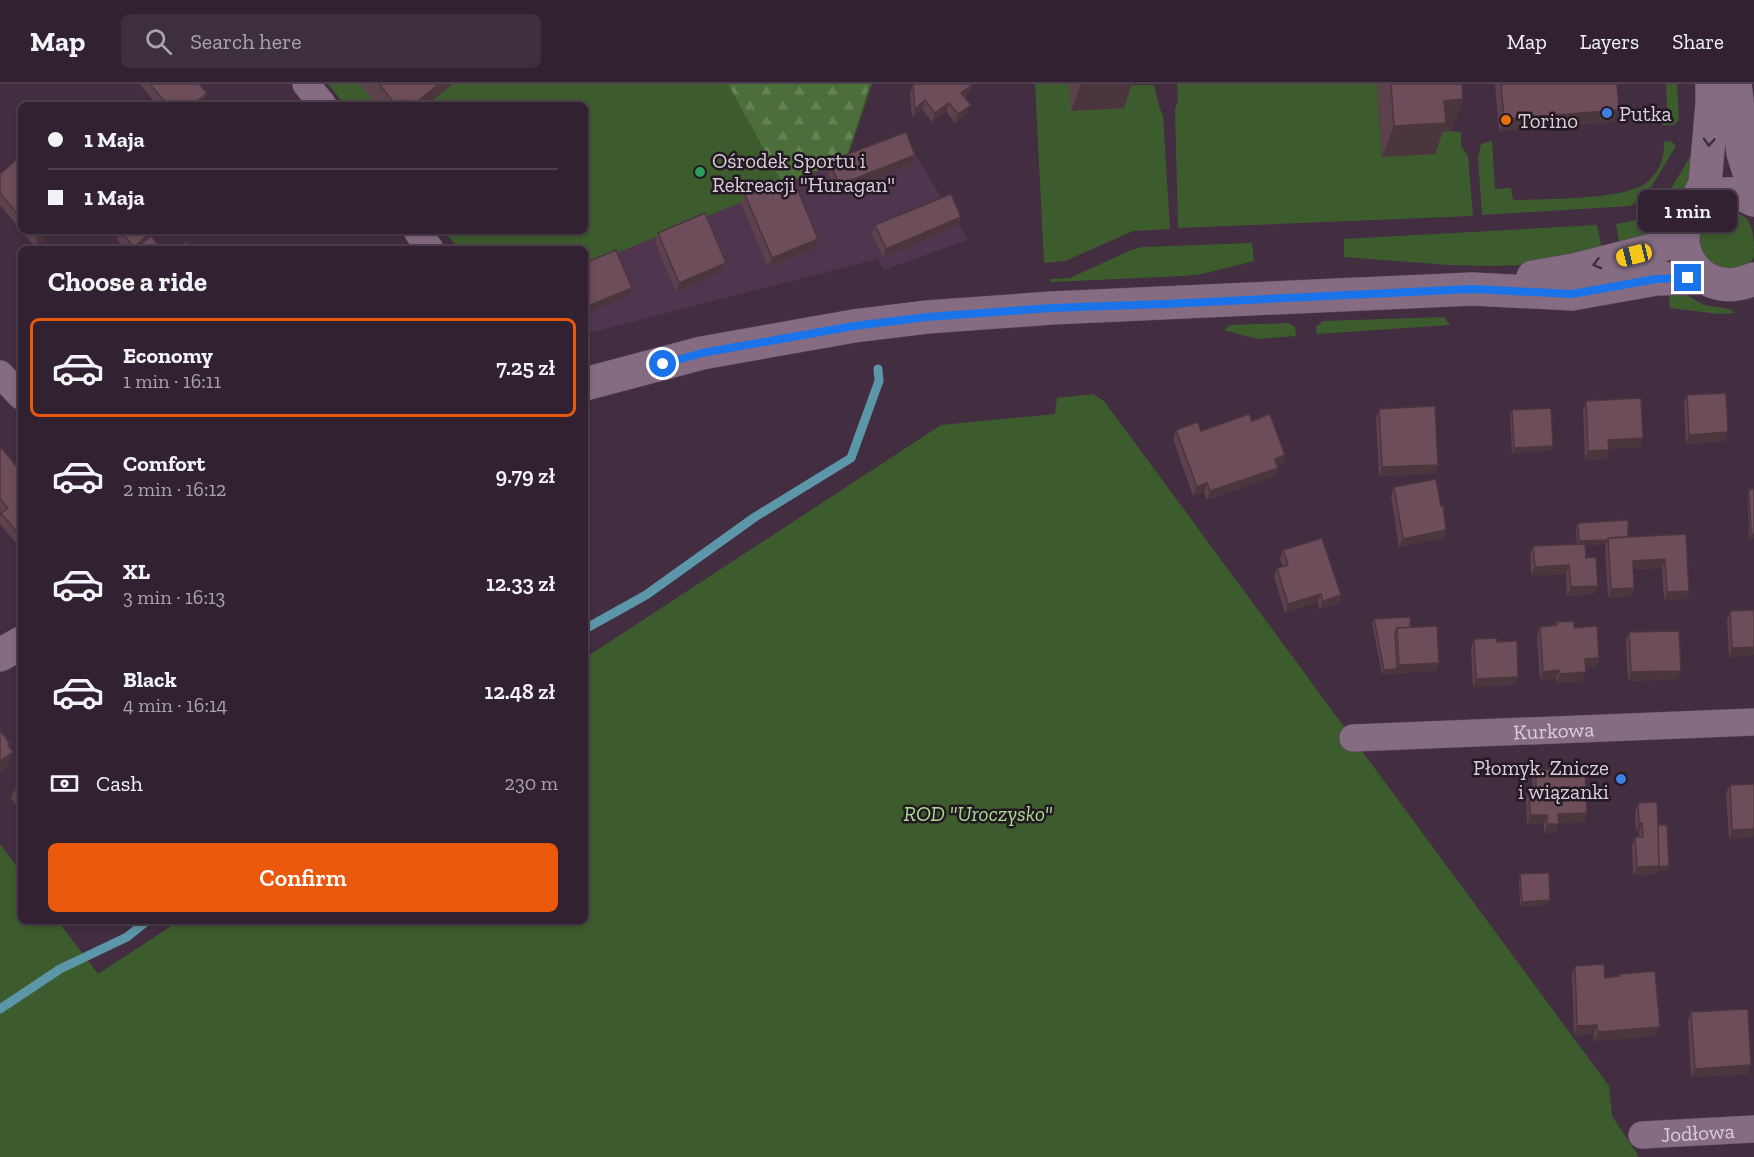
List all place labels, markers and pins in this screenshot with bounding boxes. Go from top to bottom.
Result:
place label: Putka [1619,101,1672,126]
marker: Putka [1600,106,1614,120]
place label: Torino [1518,108,1578,133]
marker: Torino [1499,113,1513,127]
place label: Ośrodek Sportu i Rekreacji "Huragan" [712,148,895,198]
marker: Ośrodek Sportu i Rekreacji "Huragan" [693,165,707,179]
place label: Płomyk. Znicze i wiązanki [1473,755,1609,804]
marker: Płomyk. Znicze i wiązanki [1614,772,1628,786]

